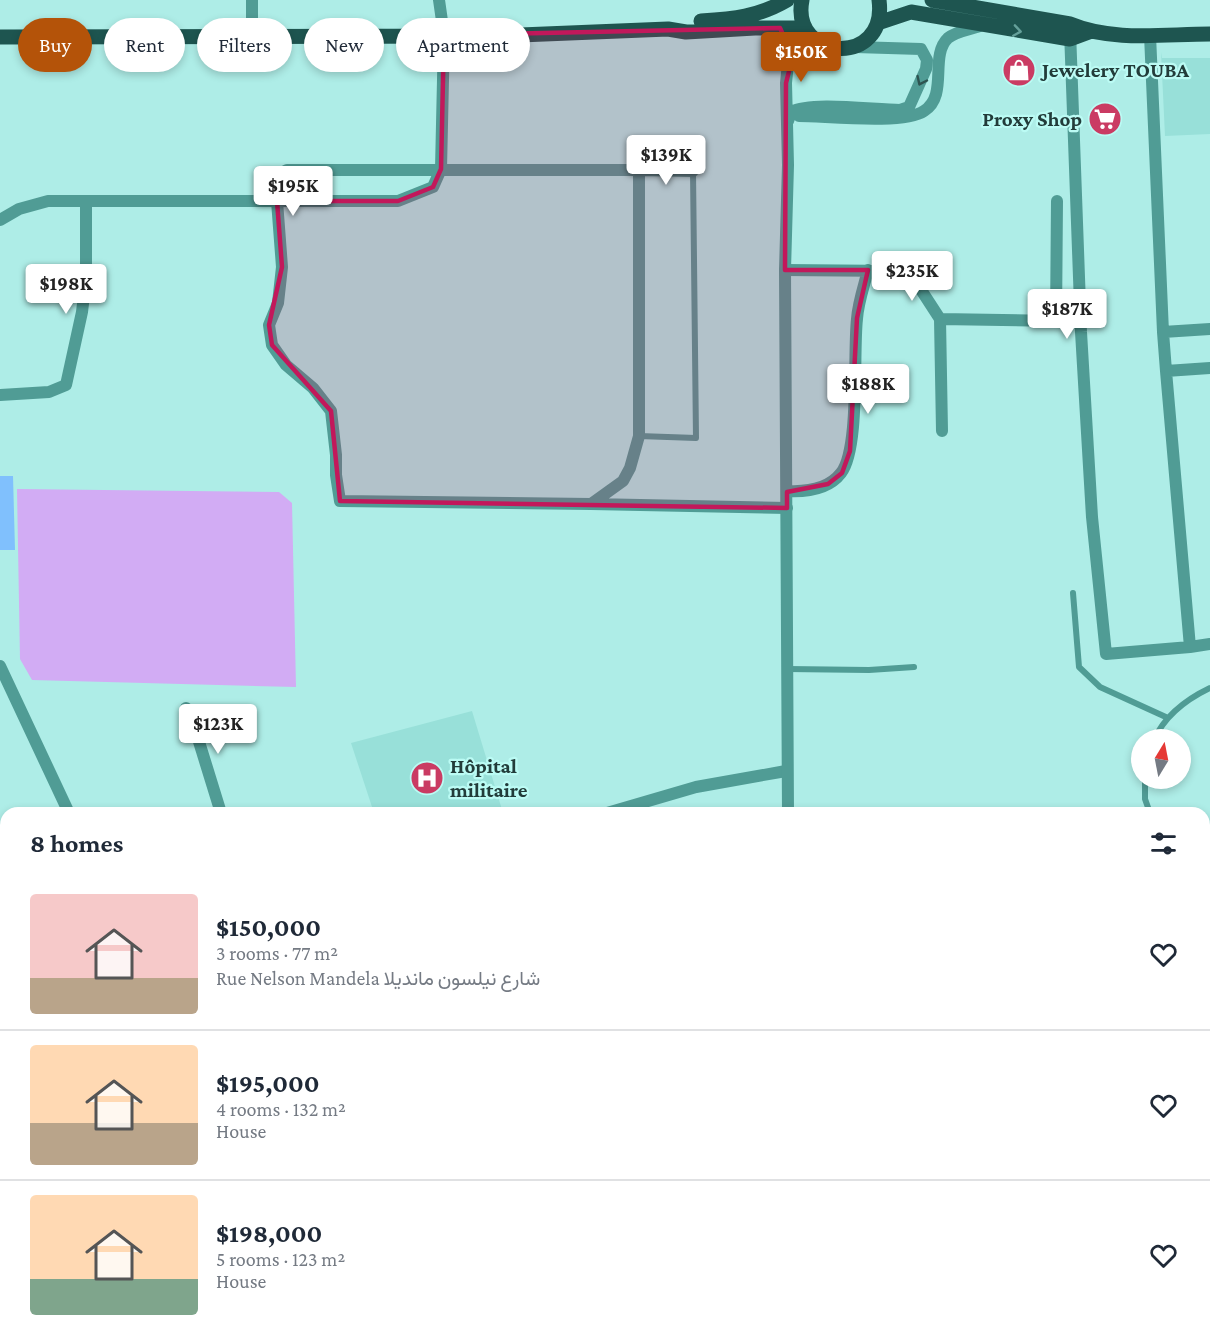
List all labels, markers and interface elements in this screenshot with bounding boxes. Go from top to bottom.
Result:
chip: Buy [18,18,92,72]
chip: Rent [104,18,185,72]
chip: Filters [197,18,292,72]
chip: New [304,18,384,72]
chip: Apartment [396,18,530,72]
one-way arrow [1013,24,1022,36]
pin: $150K [759,32,843,83]
text: $150K [775,40,827,62]
shop icon: Jewelery TOUBA [1001,52,1037,88]
place label: Jewelery TOUBA [1040,58,1190,82]
one-way arrow [916,74,928,85]
supermarket icon: Proxy Shop [1087,101,1123,137]
place label: Proxy Shop [982,107,1082,131]
pin: $139K [624,135,708,186]
text: $139K [641,143,691,165]
pin: $195K [251,166,335,217]
text: $195K [268,174,318,196]
pin: $235K [870,251,954,302]
text: $235K [886,259,938,281]
pin: $198K [24,264,108,315]
text: $198K [40,272,92,294]
pin: $187K [1025,289,1109,340]
text: $187K [1042,297,1092,319]
pin: $188K [826,364,910,415]
text: $188K [841,372,895,394]
pin: $123K [176,704,260,755]
text: $123K [193,712,243,734]
north arrow [1131,729,1191,789]
map controls [1131,729,1191,789]
place label: Hôpital militaire [450,754,528,802]
hospital icon: Hôpital militaire [409,760,445,796]
icon: filters [1147,827,1180,860]
text: 8 homes [30,829,123,858]
text: $150,000 [216,913,321,942]
icon: home [78,918,150,990]
icon: heart [1147,938,1180,971]
text: 3 rooms · 77 m² [216,942,338,964]
text: Rue Nelson Mandela شارع نيلسون مانديلا [216,967,540,989]
icon: home [78,1069,150,1141]
text: $195,000 [216,1069,320,1098]
icon: heart [1147,1089,1180,1122]
text: 4 rooms · 132 m² [216,1098,346,1120]
text: House [216,1120,266,1142]
icon: home [78,1219,150,1291]
text: $198,000 [216,1219,322,1248]
icon: heart [1147,1239,1180,1272]
text: 5 rooms · 123 m² [216,1248,345,1270]
text: House [216,1270,266,1292]

